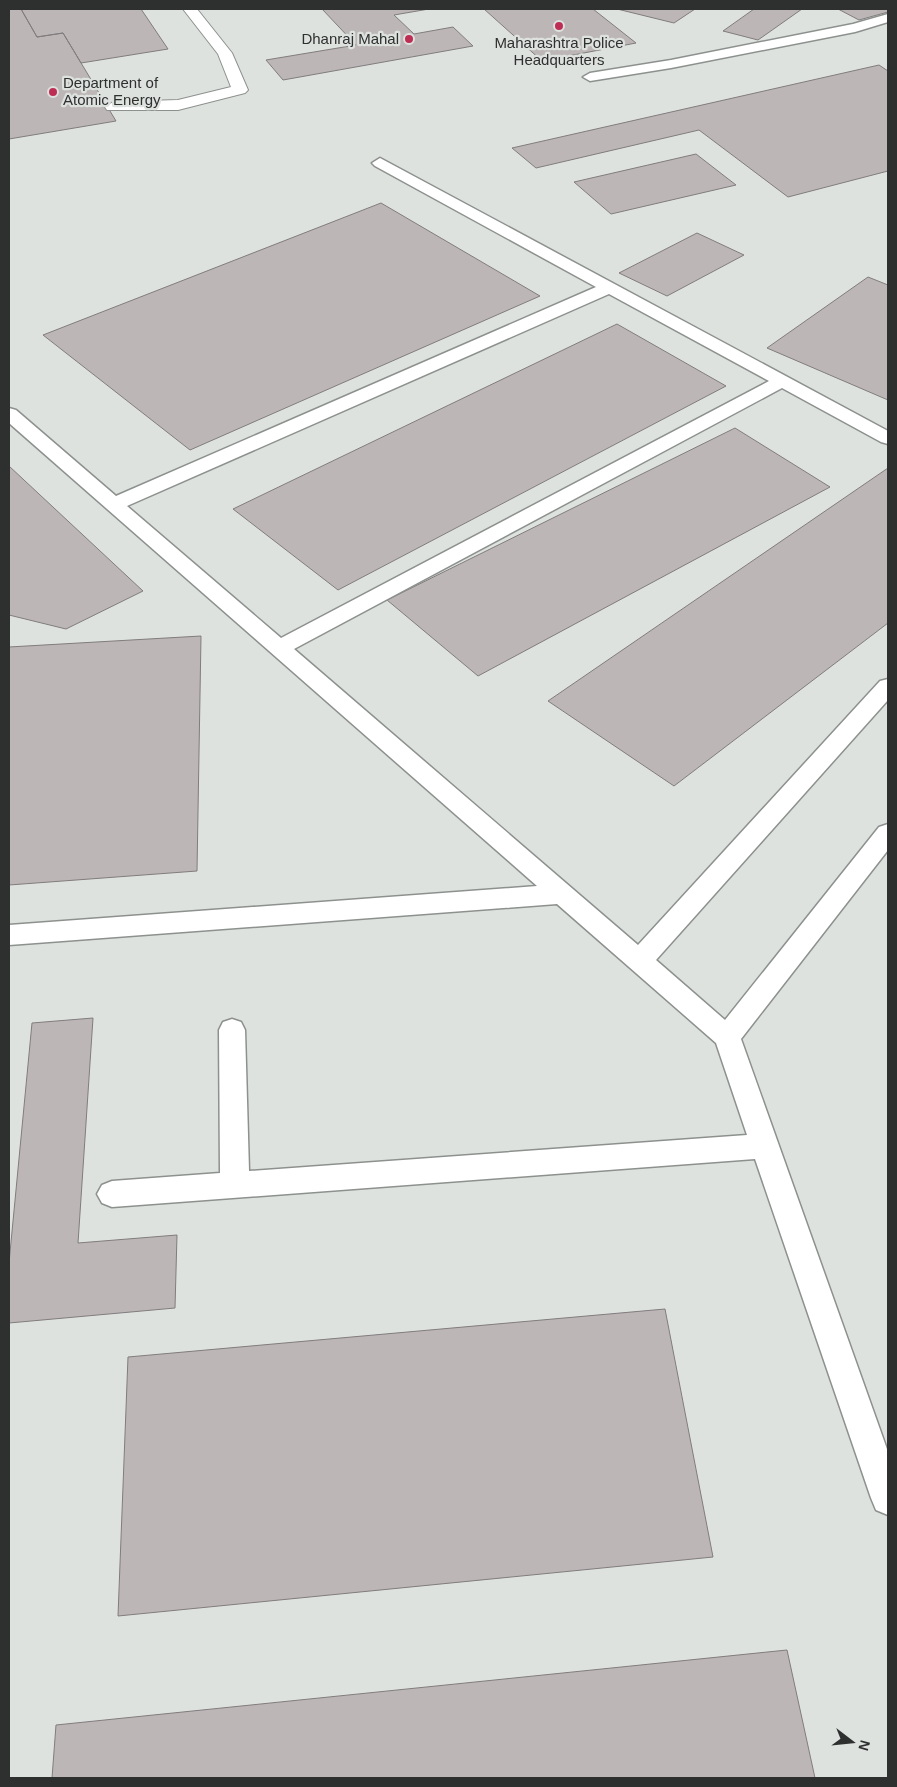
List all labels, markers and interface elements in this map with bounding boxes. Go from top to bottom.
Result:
marker: Maharashtra Police Headquarters [553,20,565,32]
place label: Dhanraj Mahal [301,30,399,47]
marker: Dhanraj Mahal [403,33,415,45]
place label: Maharashtra Police Headquarters [494,34,624,68]
place label: Department of Atomic Energy [63,74,161,108]
marker: Department of Atomic Energy [47,86,59,98]
north arrow [827,1717,877,1767]
text: N [855,1739,874,1753]

